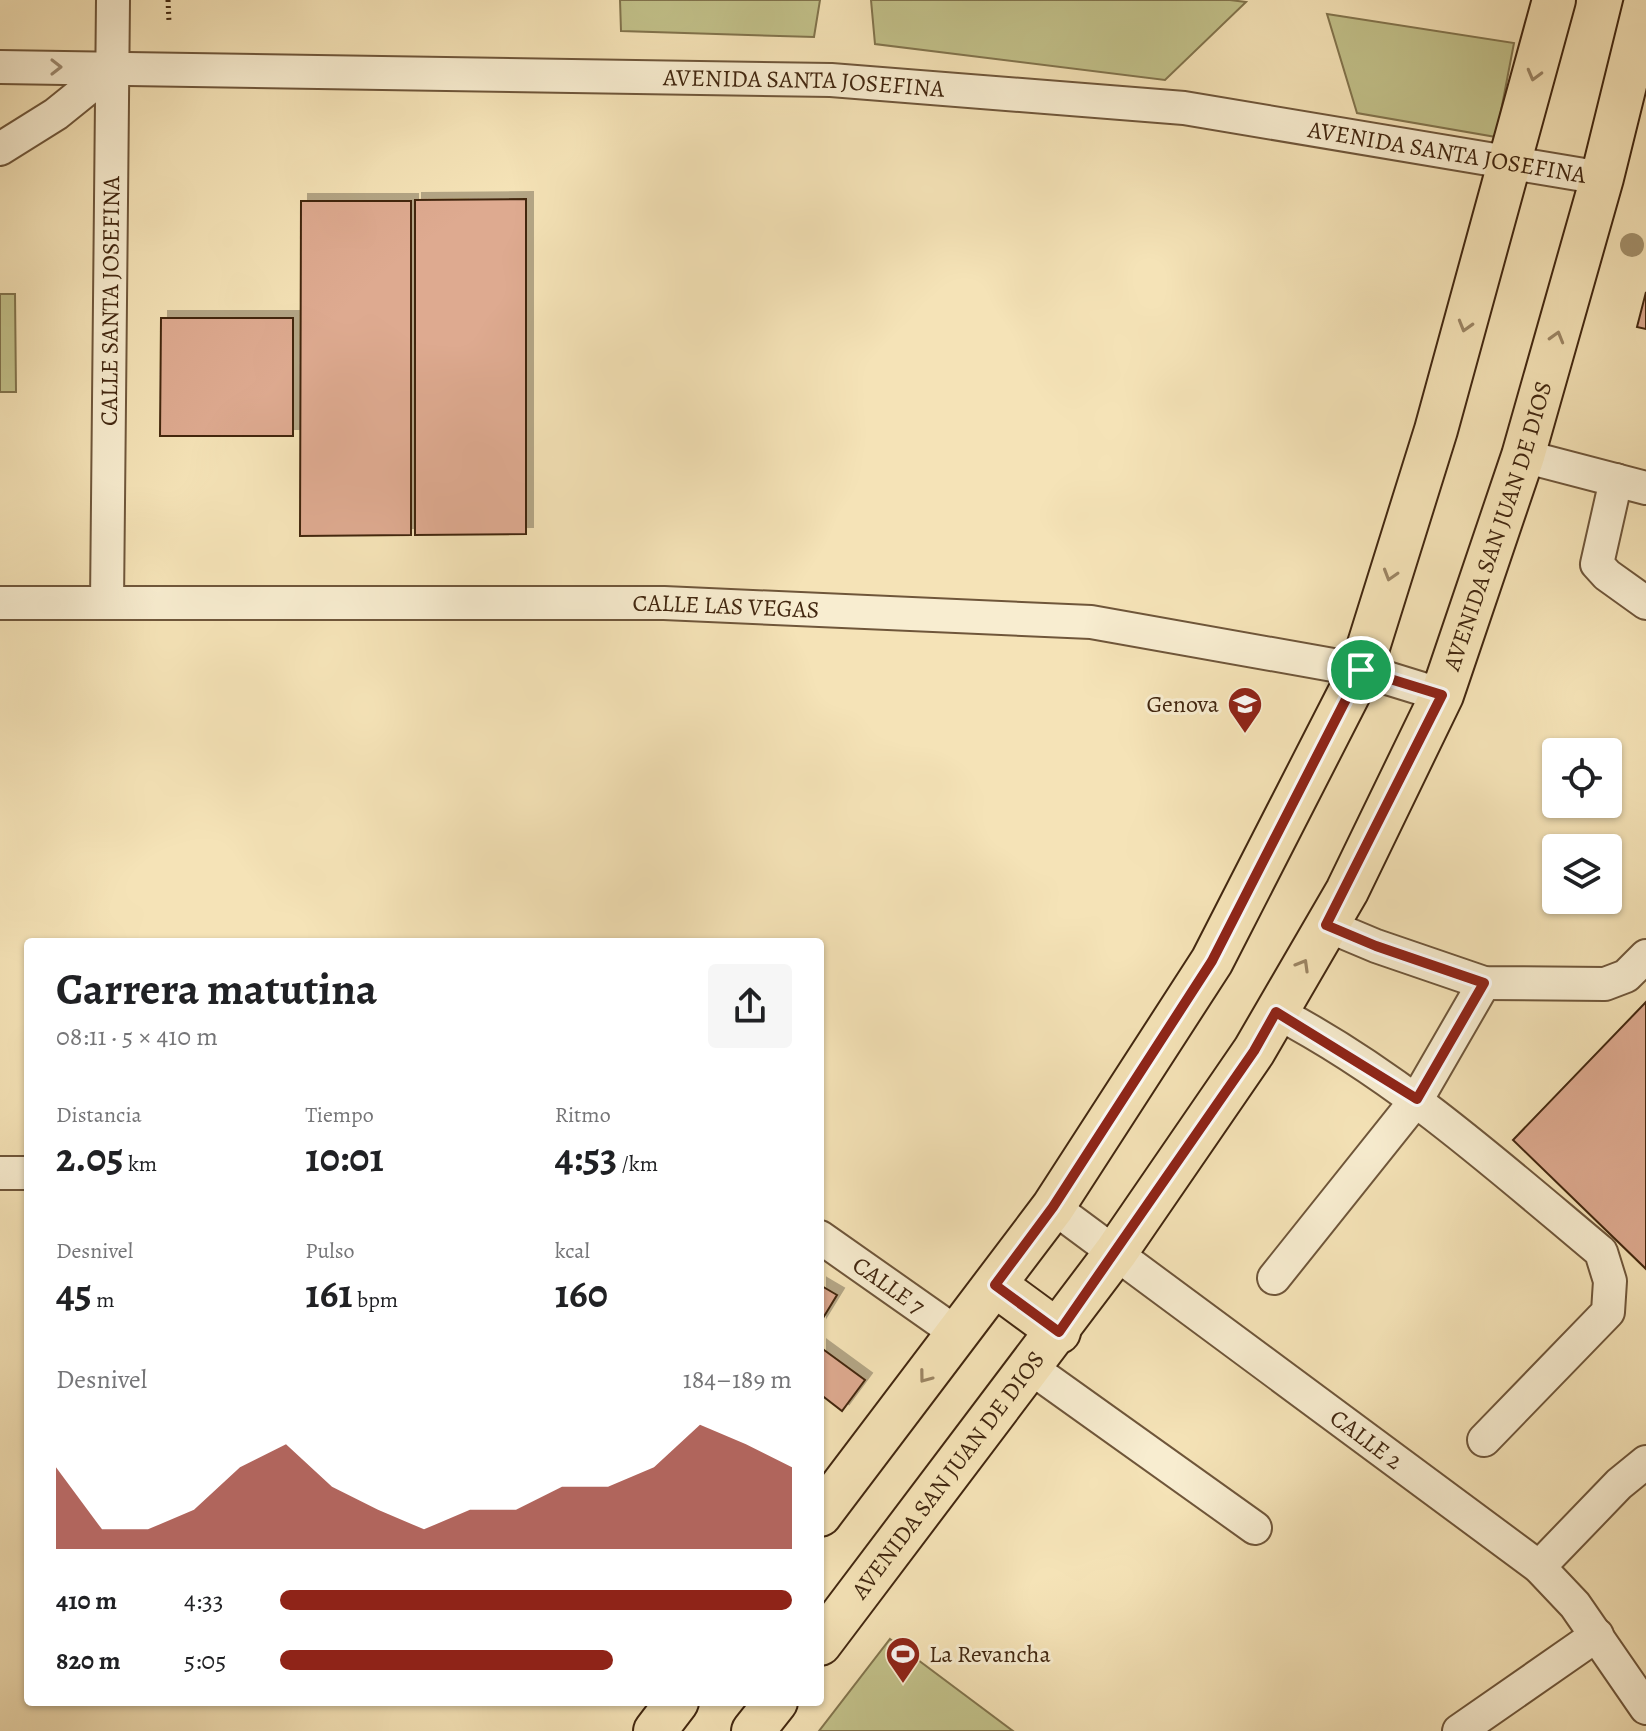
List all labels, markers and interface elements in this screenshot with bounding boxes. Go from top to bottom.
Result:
one-way arrow [50,58,63,76]
street label: AVENIDA SANTA JOSEFINA [662,61,947,105]
one-way arrow [1526,68,1543,82]
street label: AVENIDA SANTA JOSEFINA [1305,113,1590,191]
street label: CALLE SANTA JOSEFINA [93,175,127,426]
one-way arrow [1458,319,1474,333]
one-way arrow [1548,330,1565,344]
street label: AVENIDA SAN JUAN DE DIOS [1435,377,1559,676]
one-way arrow [1383,568,1399,582]
street label: CALLE LAS VEGAS [633,587,820,626]
pin [1327,636,1395,704]
icon: arrive [1339,648,1383,692]
school or university icon: Genova [1226,685,1264,735]
place label: Genova [1147,688,1220,720]
map controls [1542,738,1622,914]
button: locate [1542,738,1622,818]
button: layers [1542,834,1622,914]
text: Carrera matutina [56,959,377,1019]
one-way arrow [1293,959,1309,974]
button: share [708,964,792,1048]
text: 08:11 · 5 × 410 m [56,1019,218,1054]
text: Distancia [56,1100,142,1130]
text: Tiempo [305,1100,374,1130]
text: Ritmo [555,1100,611,1130]
text: 2.05 [56,1130,124,1185]
text: 10:01 [305,1130,384,1185]
text: 4:53 [555,1130,617,1185]
text: km [124,1149,157,1179]
text: /km [617,1149,658,1179]
text: Desnivel [56,1236,133,1266]
text: Pulso [305,1236,355,1266]
text: kcal [555,1236,590,1266]
street label: CALLE 7 [846,1249,932,1322]
text: 45 [56,1266,92,1321]
text: 161 [305,1266,353,1321]
text: 160 [555,1266,608,1321]
text: m [92,1285,115,1315]
text: bpm [353,1285,398,1315]
street label: AVENIDA SAN JUAN DE DIOS [843,1344,1052,1606]
text: Desnivel [56,1362,147,1397]
text: 184–189 m [683,1362,792,1397]
one-way arrow [920,1368,934,1383]
street label: CALLE 2 [1324,1402,1409,1477]
text: 410 m [56,1583,117,1618]
text: 4:33 [184,1583,224,1618]
sports icon: La Revancha [884,1635,922,1685]
place label: La Revancha [929,1638,1051,1670]
text: 820 m [56,1643,120,1678]
text: 5:05 [184,1643,226,1678]

